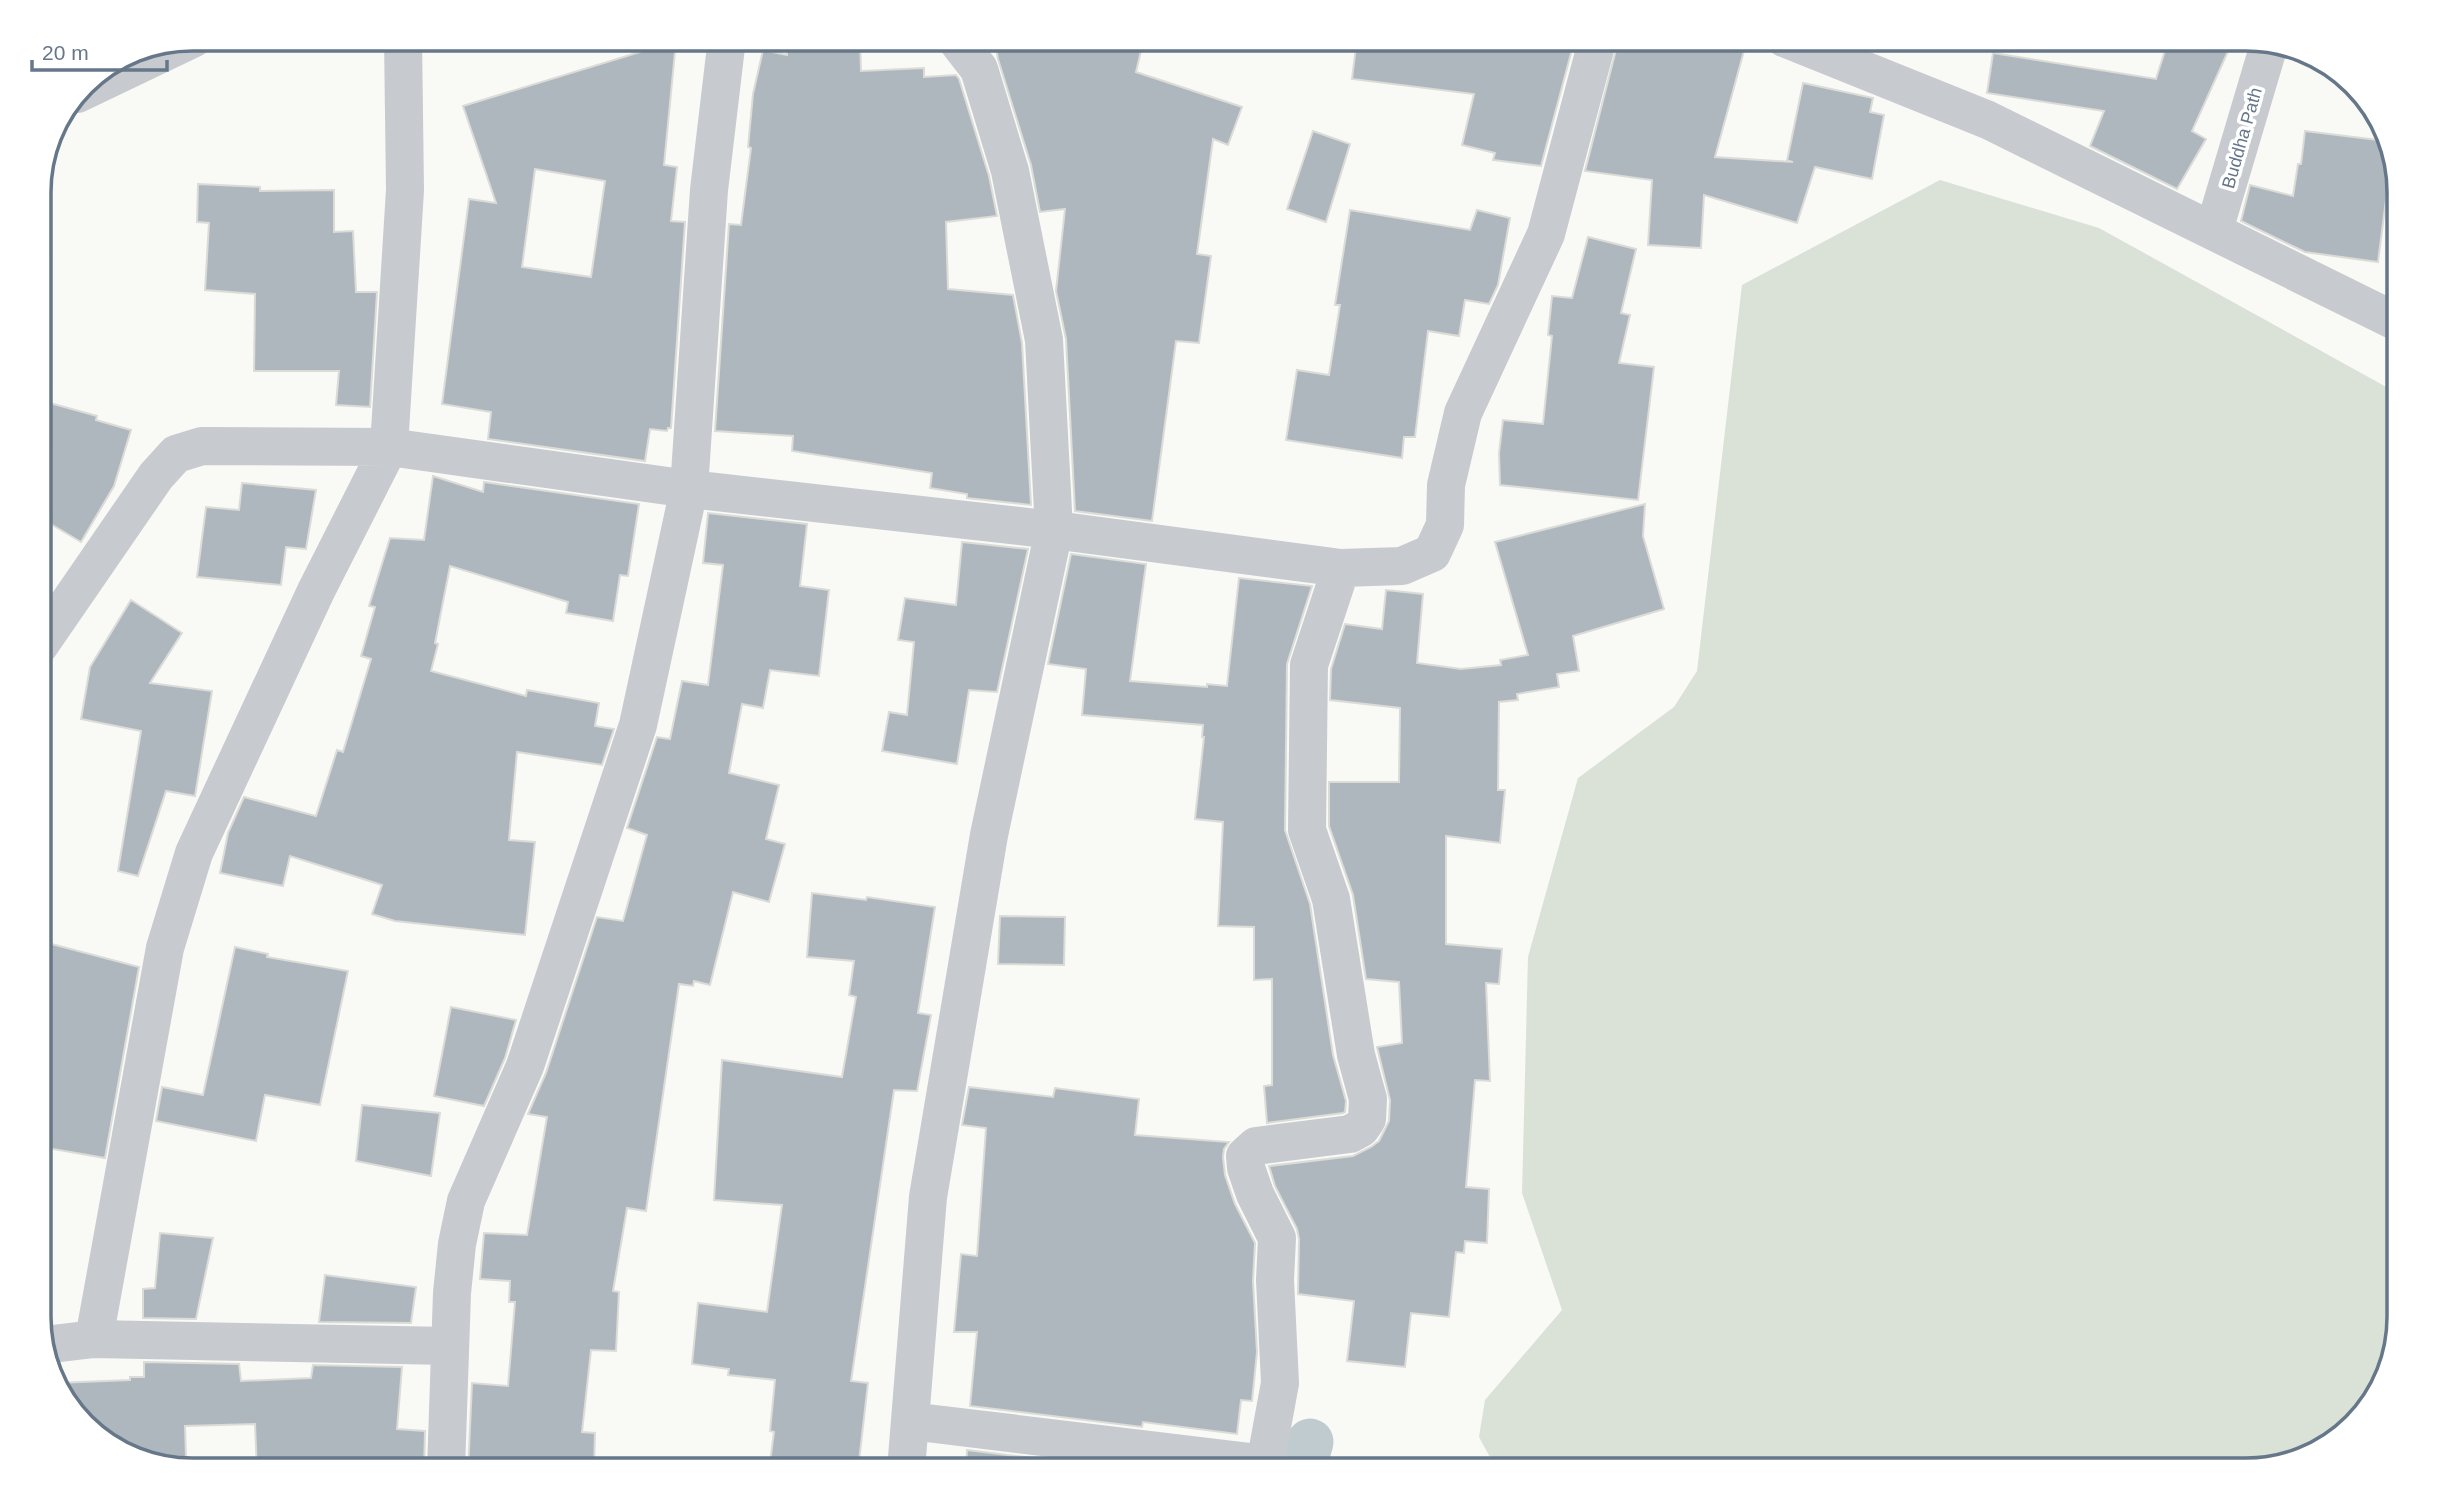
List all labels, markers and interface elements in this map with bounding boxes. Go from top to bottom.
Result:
scale bar [32,28,166,72]
text: 20 m [42,41,89,64]
street label: Buddha Path [2218,85,2266,191]

